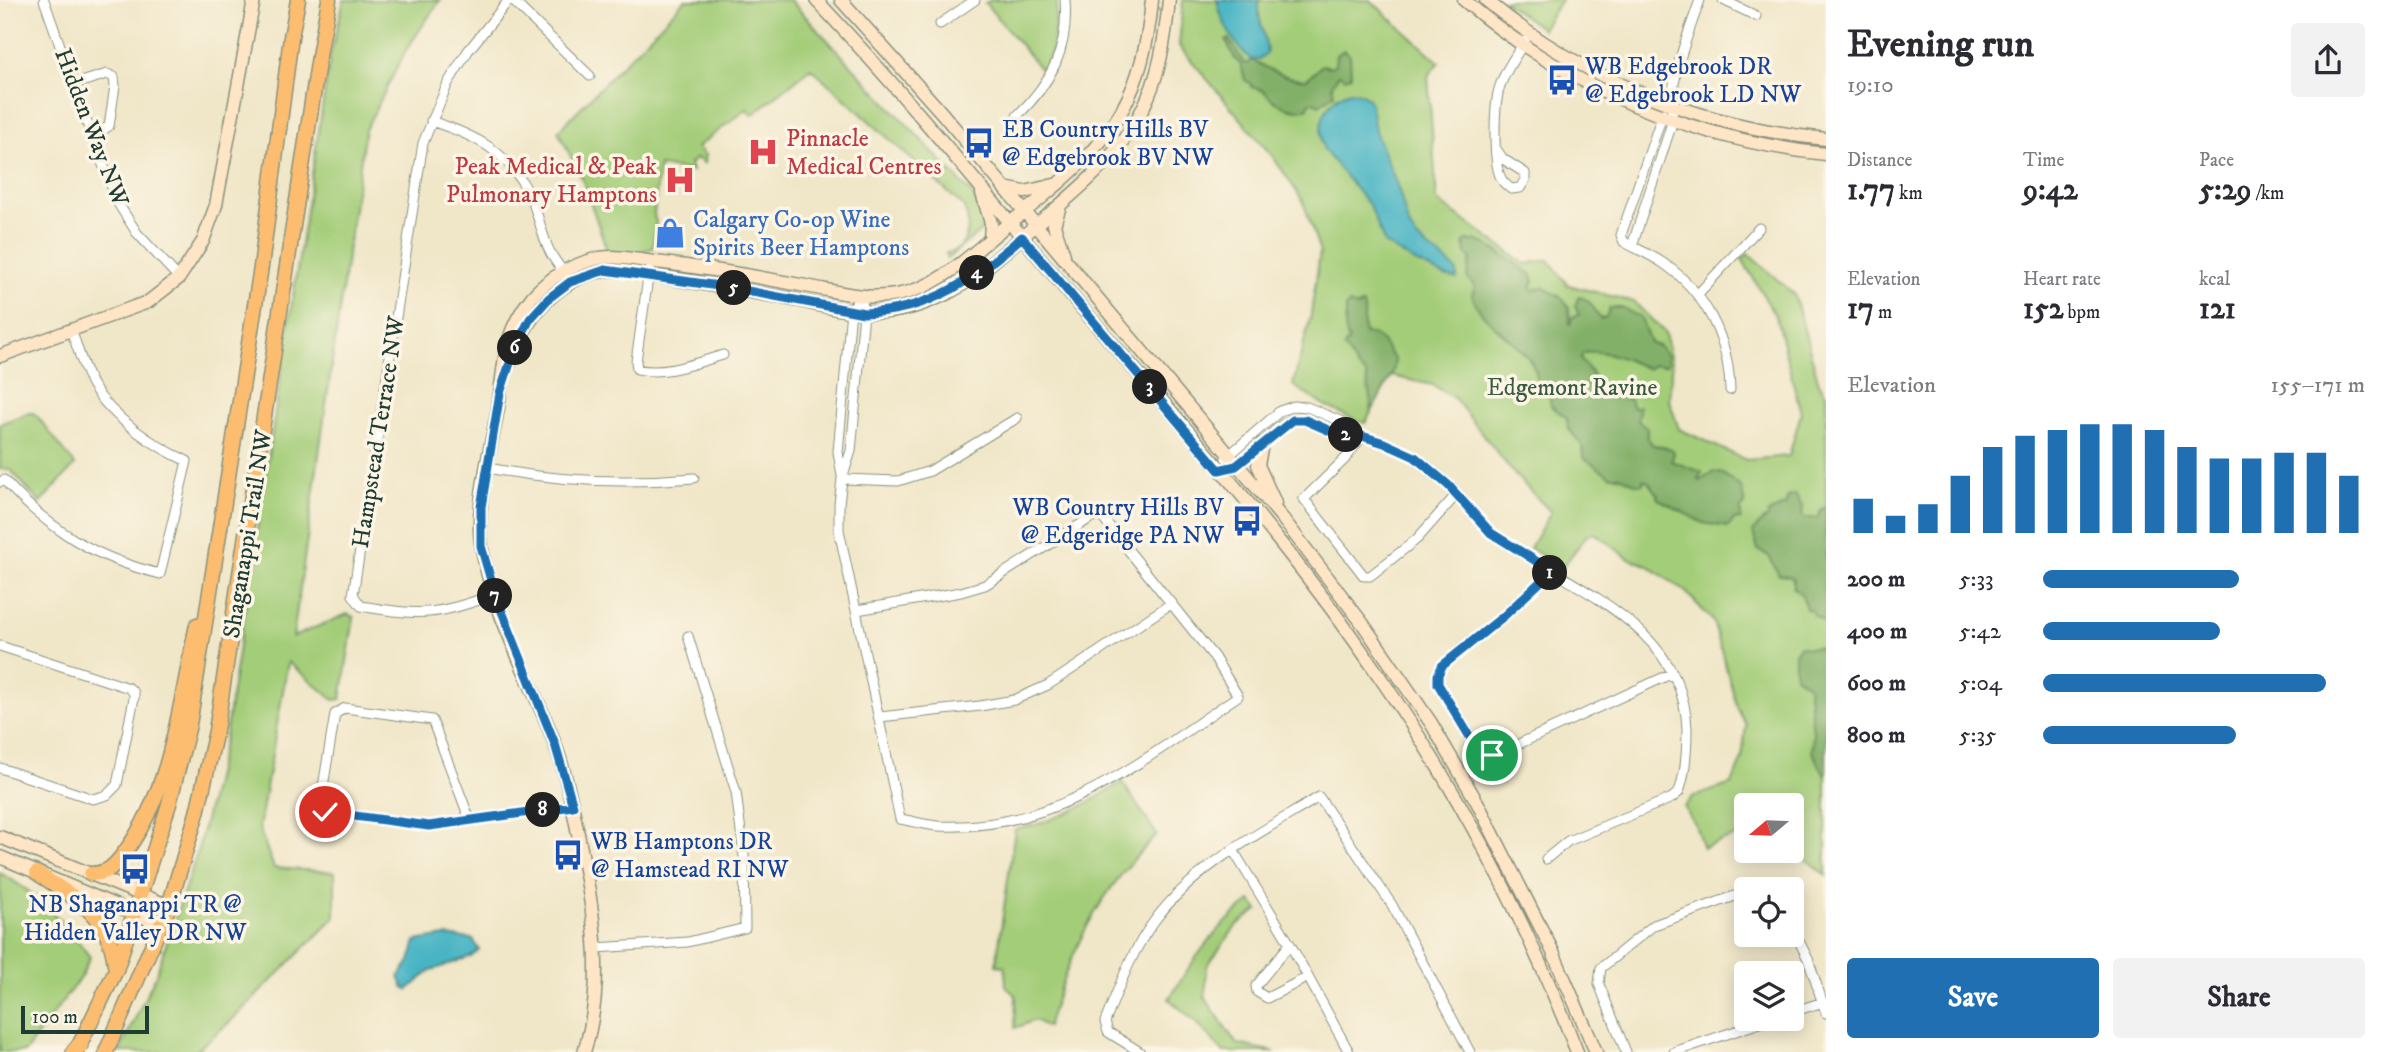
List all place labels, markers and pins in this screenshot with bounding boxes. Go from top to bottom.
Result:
place label: WB Edgebrook DR @ Edgebrook LD NW [1584,52,1802,110]
bus stop icon: WB Edgebrook DR @ Edgebrook LD NW [1545,63,1579,97]
place label: EB Country Hills BV @ Edgebrook BV NW [1002,115,1215,173]
place label: Pinnacle Medical Centres [786,124,941,182]
bus stop icon: EB Country Hills BV @ Edgebrook BV NW [962,126,996,160]
hospital icon: Pinnacle Medical Centres [746,135,780,169]
place label: Peak Medical & Peak Pulmonary Hamptons [446,152,657,210]
hospital icon: Peak Medical & Peak Pulmonary Hamptons [663,163,697,197]
place label: Calgary Co-op Wine Spirits Beer Hamptons [693,205,909,263]
shop icon: Calgary Co-op Wine Spirits Beer Hamptons [653,216,687,250]
pin: 4 [960,256,995,290]
pin: 5 [716,270,752,306]
pin: 6 [498,330,532,366]
pin: 3 [1132,370,1168,404]
pin: 2 [1328,418,1364,452]
place label: WB Country Hills BV @ Edgeridge PA NW [1012,493,1225,551]
bus stop icon: WB Country Hills BV @ Edgeridge PA NW [1230,504,1264,538]
pin: 1 [1532,556,1568,590]
pin: 7 [477,578,512,614]
pin [1462,725,1522,785]
pin [295,782,355,842]
pin: 8 [526,792,560,828]
place label: WB Hamptons DR @ Hamstead RI NW [590,827,789,885]
bus stop icon: WB Hamptons DR @ Hamstead RI NW [551,838,585,872]
bus stop icon: NB Shaganappi TR @ Hidden Valley DR NW [118,852,152,886]
place label: NB Shaganappi TR @ Hidden Valley DR NW [23,890,248,948]

